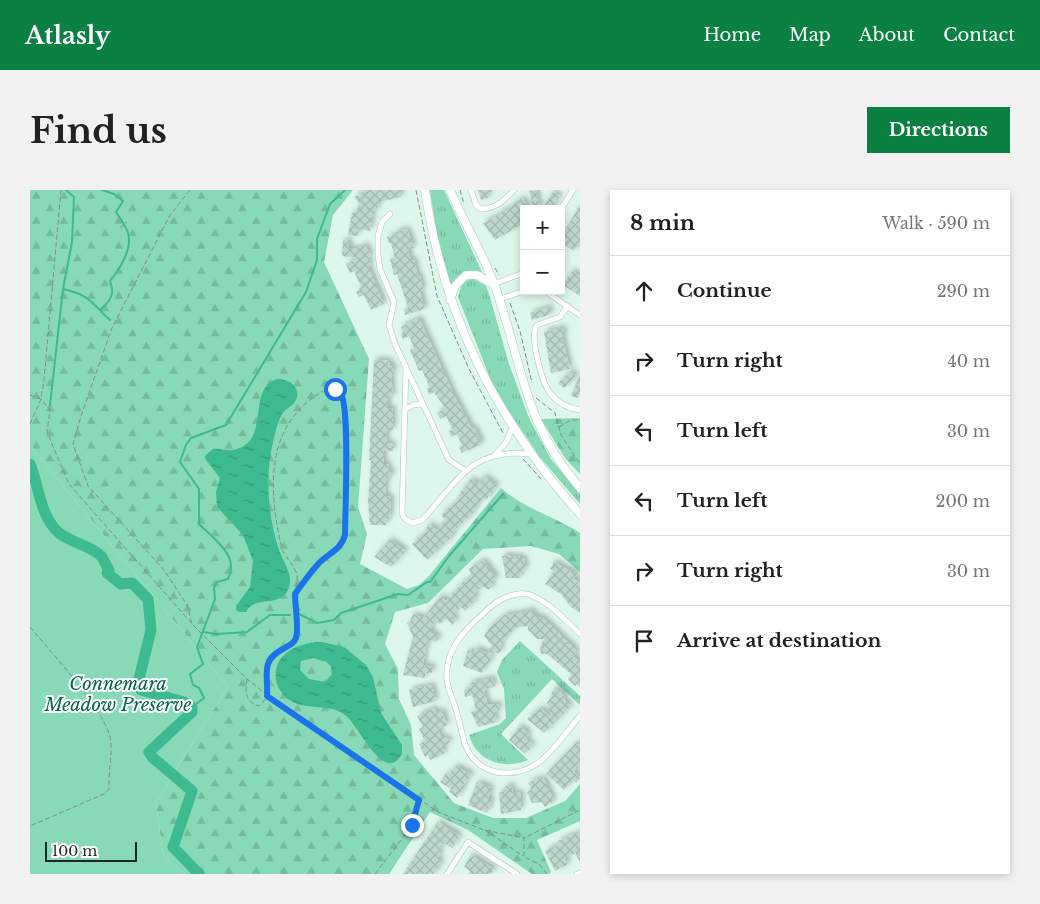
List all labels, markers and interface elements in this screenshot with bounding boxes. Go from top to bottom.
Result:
text: Atlasly [25,21,111,50]
text: Home [703,24,761,46]
text: Map [789,24,831,46]
text: About [859,24,915,46]
text: Contact [943,24,1015,46]
button: Directions [867,107,1010,153]
text: Find us [30,109,167,152]
map controls [520,205,565,295]
button: + [520,205,565,250]
text: 8 min [630,210,695,236]
text: Walk · 590 m [883,213,990,233]
button: − [520,250,565,295]
icon: ahead [630,277,658,305]
text: Continue [677,279,772,302]
text: 290 m [937,281,990,301]
icon: right [630,347,658,375]
text: Turn right [677,349,783,372]
text: 40 m [947,351,990,371]
route start [324,378,347,401]
icon: left [630,417,658,445]
text: Turn left [677,419,768,442]
text: 30 m [947,421,990,441]
icon: left [630,487,658,515]
text: Turn left [677,489,768,512]
text: 200 m [936,491,990,511]
icon: right [630,557,658,585]
text: Turn right [677,559,783,582]
text: 30 m [947,561,990,581]
icon: arrive [630,627,658,655]
text: Arrive at destination [677,629,881,652]
park label: Connemara Meadow Preserve [44,673,191,716]
route end [401,814,424,837]
scale bar [45,839,138,862]
text: 100 m [52,842,97,860]

